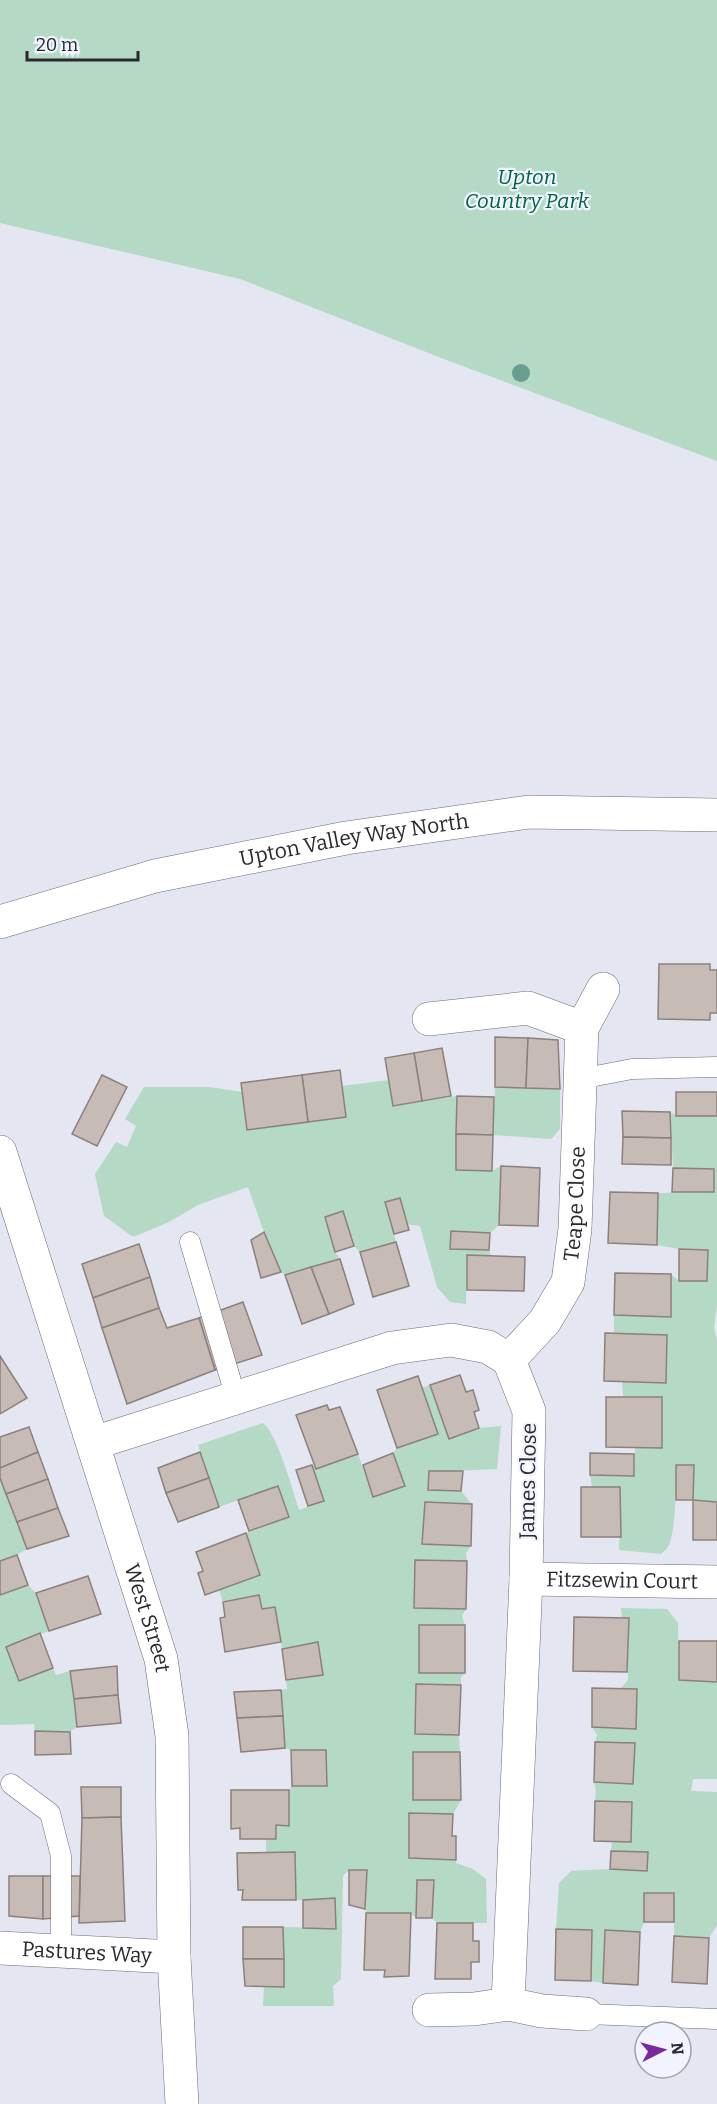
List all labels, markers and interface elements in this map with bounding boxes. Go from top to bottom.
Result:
scale bar [27,24,138,62]
text: 20 m [36,34,78,56]
park label: Upton Country Park [465,164,590,214]
street label: Upton Valley Way North [237,808,470,872]
street label: Teape Close [558,1146,591,1263]
street label: James Close [514,1423,542,1540]
street label: West Street [119,1560,176,1674]
street label: Fitzsewin Court [546,1566,698,1595]
street label: Pastures Way [21,1936,154,1969]
north arrow [633,2020,693,2080]
text: N [667,2041,688,2056]

